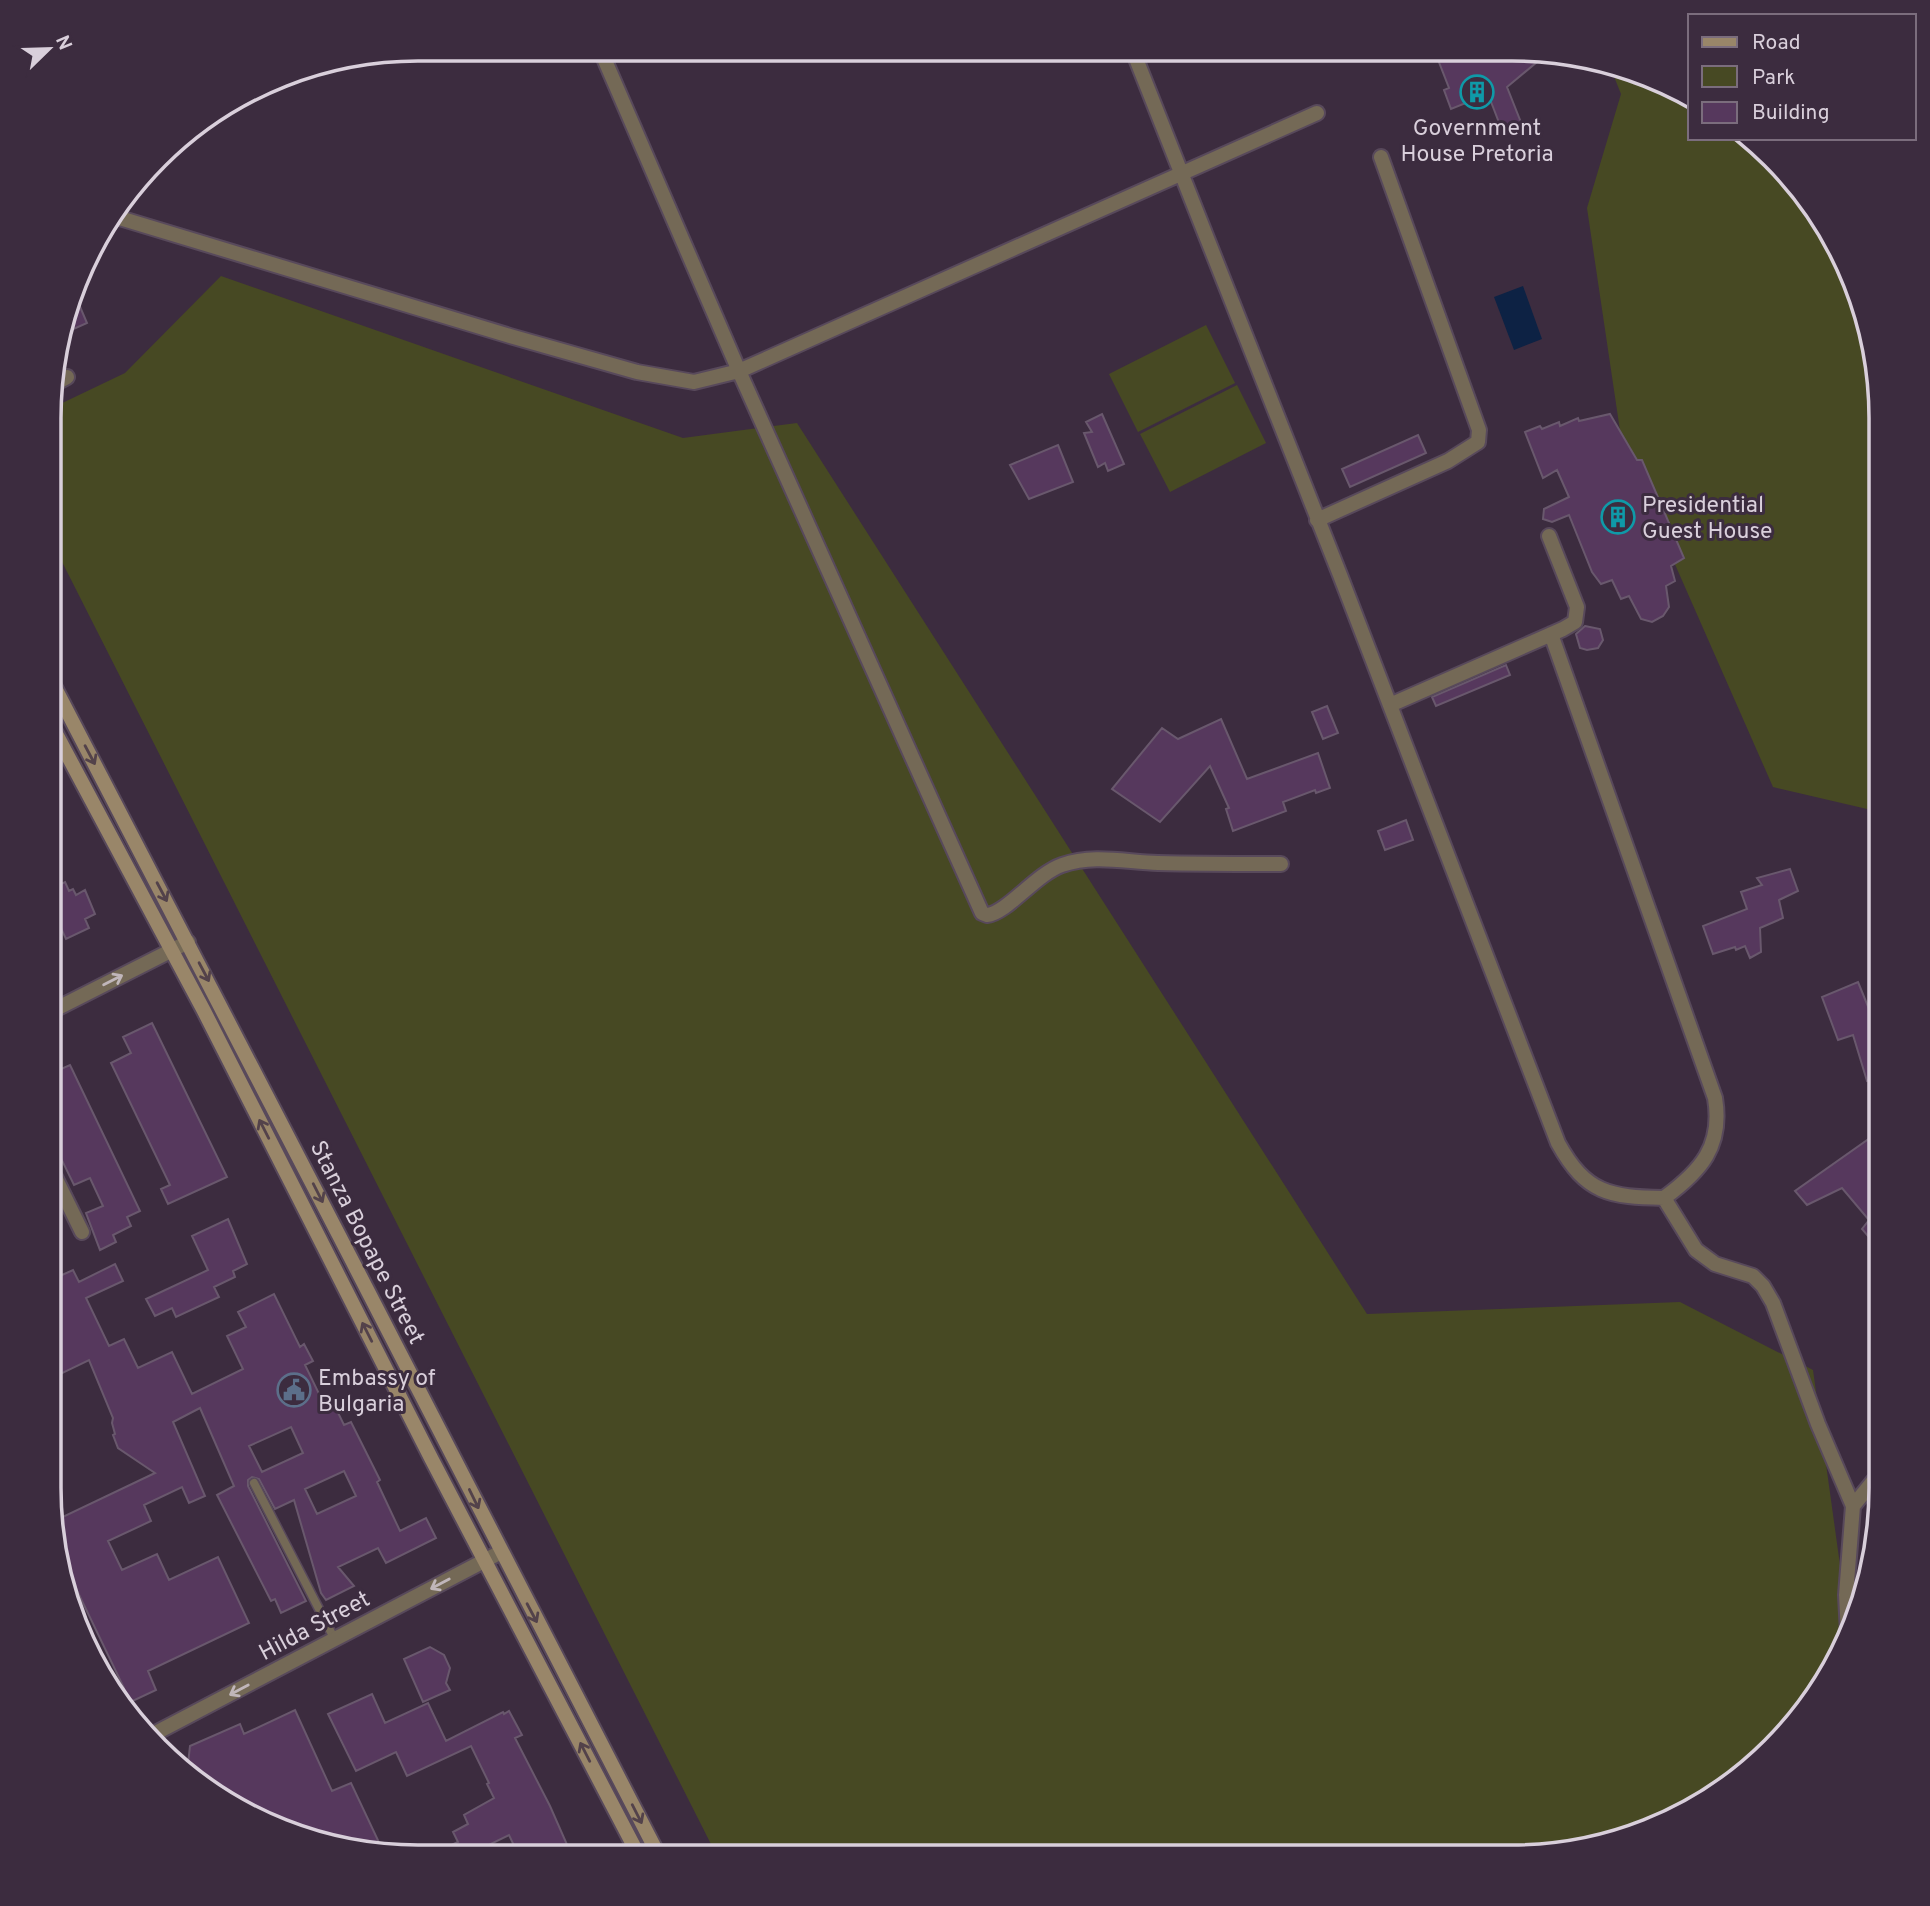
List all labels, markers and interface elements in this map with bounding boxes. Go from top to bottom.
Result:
north arrow [14,14,84,84]
legend [1688,14,1916,140]
text: Road [1752,30,1801,57]
text: N [49,32,77,54]
text: Park [1752,65,1795,92]
building icon: Government House Pretoria [1458,73,1496,111]
text: Building [1752,100,1830,127]
place label: Government House Pretoria [1400,115,1554,170]
place label: Presidential Guest House [1642,492,1772,547]
building icon: Presidential Guest House [1599,498,1637,536]
one-way arrow [84,744,97,765]
one-way arrow [155,881,169,902]
one-way arrow [197,961,211,981]
one-way arrow [102,972,123,986]
one-way arrow [256,1119,270,1140]
street label: Stanza Bopape Street [302,1136,430,1350]
one-way arrow [311,1182,325,1203]
one-way arrow [360,1322,373,1343]
place label: Embassy of Bulgaria [318,1365,436,1420]
public building icon: Embassy of Bulgaria [275,1371,313,1409]
one-way arrow [467,1488,481,1509]
one-way arrow [430,1578,451,1591]
street label: Hilda Street [255,1586,376,1669]
one-way arrow [526,1602,540,1623]
one-way arrow [229,1684,250,1697]
one-way arrow [578,1742,592,1763]
one-way arrow [631,1804,645,1824]

